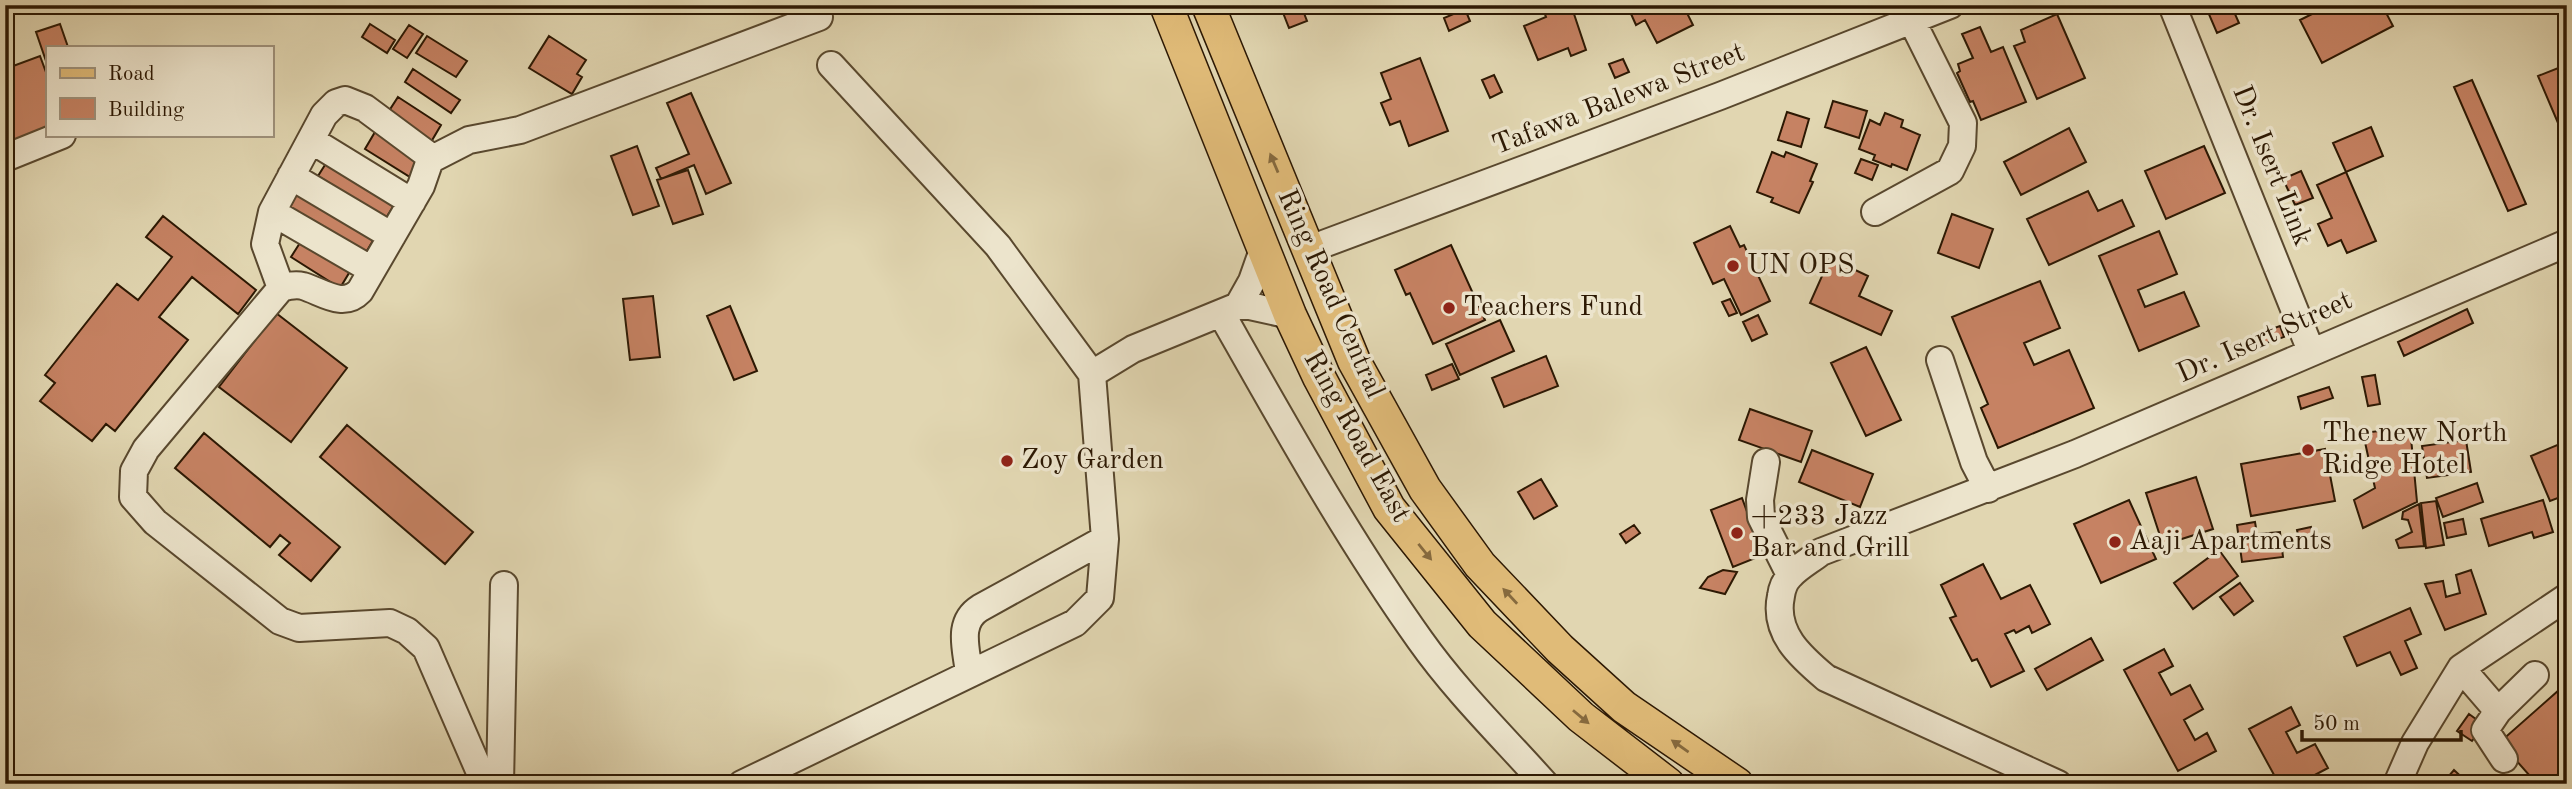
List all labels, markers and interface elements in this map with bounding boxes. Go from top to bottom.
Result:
street label: Tafawa Balewa Street [1489,39,1749,161]
legend [46,46,273,136]
text: Road [108,64,155,85]
street label: Dr. Isert Link [2226,82,2316,250]
text: Building [108,100,185,121]
one-way arrow [1268,152,1279,173]
street label: Ring Road Central [1271,185,1389,403]
place label: UN OPS [1747,252,1854,280]
marker: UN OPS [1725,258,1741,274]
street label: Dr. Isert Street [2173,287,2357,389]
place label: Teachers Fund [1463,294,1643,322]
marker: Teachers Fund [1441,300,1457,316]
street label: Ring Road East [1297,347,1415,527]
place label: The new North Ridge Hotel [2322,420,2507,480]
marker: The new North Ridge Hotel [2300,442,2316,458]
place label: Zoy Garden [1021,447,1164,475]
marker: Zoy Garden [999,453,1015,469]
place label: +233 Jazz Bar and Grill [1751,503,1909,563]
marker: +233 Jazz Bar and Grill [1729,525,1745,541]
place label: Aaji Apartments [2129,528,2332,556]
marker: Aaji Apartments [2107,534,2123,550]
one-way arrow [1417,543,1431,561]
one-way arrow [1502,588,1518,605]
scale bar [2302,698,2462,742]
one-way arrow [1572,709,1590,724]
text: 50 m [2313,714,2360,735]
one-way arrow [1671,739,1689,753]

